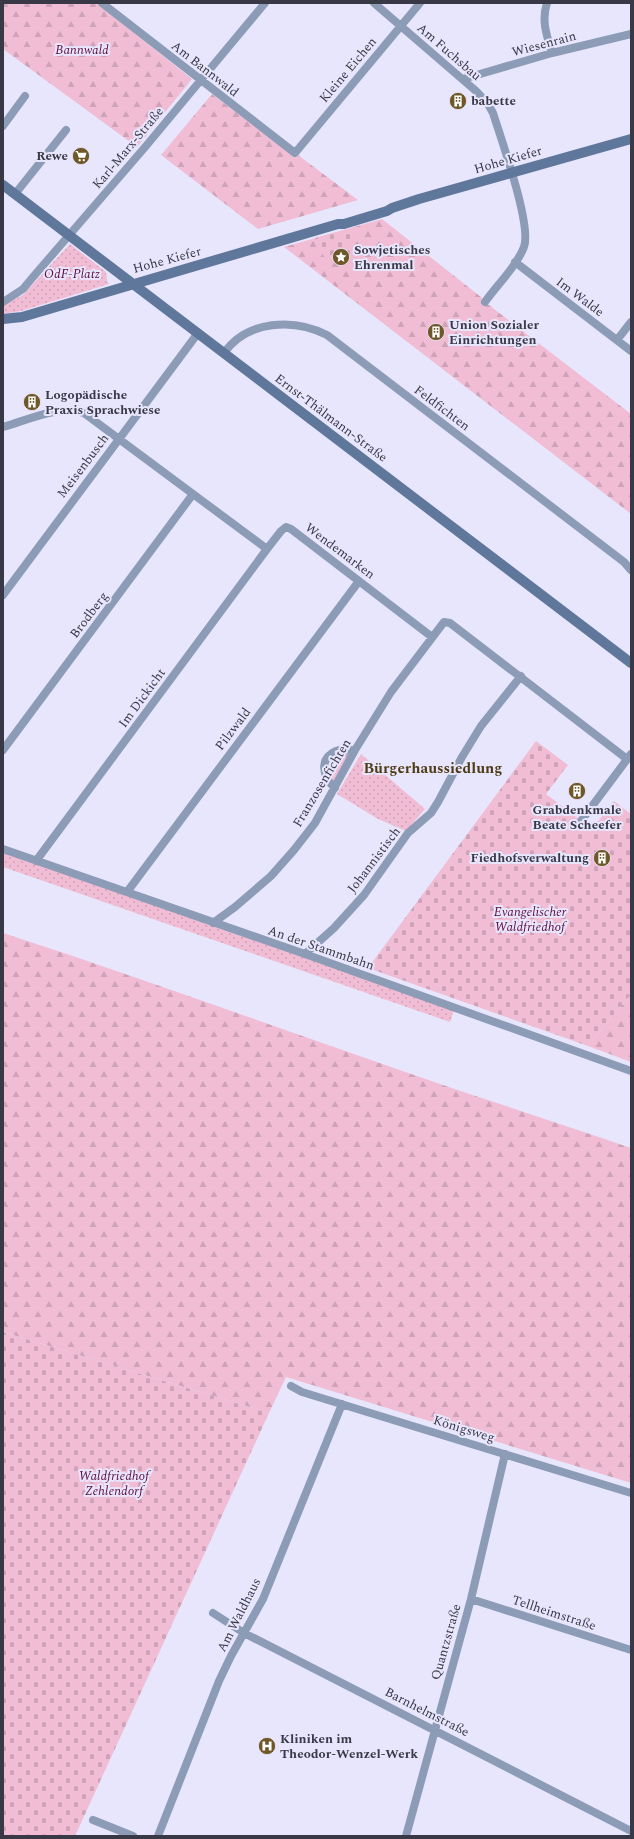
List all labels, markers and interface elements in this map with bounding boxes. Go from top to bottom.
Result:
street label: Am Fuchsbau [412,18,486,86]
street label: Wiesenrain [510,26,579,62]
street label: Kleine Eichen [314,32,382,107]
street label: Am Bannwald [167,36,243,102]
park label: Bannwald [55,40,109,60]
building icon: babette [448,91,468,111]
place label: babette [471,91,516,111]
street label: Karl-Marx-Straße [88,103,168,193]
street label: Hohe Kiefer [472,141,544,179]
place label: Rewe [36,146,68,166]
supermarket icon: Rewe [71,146,91,166]
place label: Sowjetisches Ehrenmal [354,240,430,275]
street label: Hohe Kiefer [131,241,203,279]
place icon: Sowjetisches Ehrenmal [331,247,351,267]
park label: OdF-Platz [44,264,100,284]
street label: Im Walde [552,272,608,322]
place label: Union Sozialer Einrichtungen [449,315,539,350]
building icon: Union Sozialer Einrichtungen [426,322,446,342]
street label: Ernst-Thälmann-Straße [270,369,392,467]
street label: Feldfichten [410,380,475,436]
place label: Logopädische Praxis Sprachwiese [45,385,160,420]
building icon: Logopädische Praxis Sprachwiese [22,392,42,412]
street label: Meisenbusch [52,429,114,502]
street label: Wendemarken [301,518,380,584]
street label: Brodberg [65,587,113,643]
street label: Im Dickicht [114,664,171,732]
street label: Pilzwald [210,703,256,755]
street label: Franzosenfichten [288,735,357,831]
district label: Bürgerhaussiedlung [364,757,502,780]
building icon: Grabdenkmale Beate Scheefer [567,781,587,801]
place label: Grabdenkmale Beate Scheefer [533,800,622,835]
street label: Johannistisch [342,822,406,897]
place label: Fiedhofsverwaltung [471,848,589,868]
building icon: Fiedhofsverwaltung [592,848,612,868]
park label: Evangelischer Waldfriedhof [494,902,567,937]
street label: An der Stammbahn [265,920,377,976]
street label: Königsweg [431,1410,497,1448]
park label: Waldfriedhof Zehlendorf [79,1466,151,1501]
street label: Am Waldhaus [212,1574,266,1656]
street label: Tellheimstraße [509,1590,599,1636]
street label: Quantzstraße [426,1601,466,1683]
street label: Barnhelmstraße [381,1682,473,1742]
place label: Kliniken im Theodor-Wenzel-Werk [280,1729,418,1764]
hospital icon: Kliniken im Theodor-Wenzel-Werk [257,1736,277,1756]

